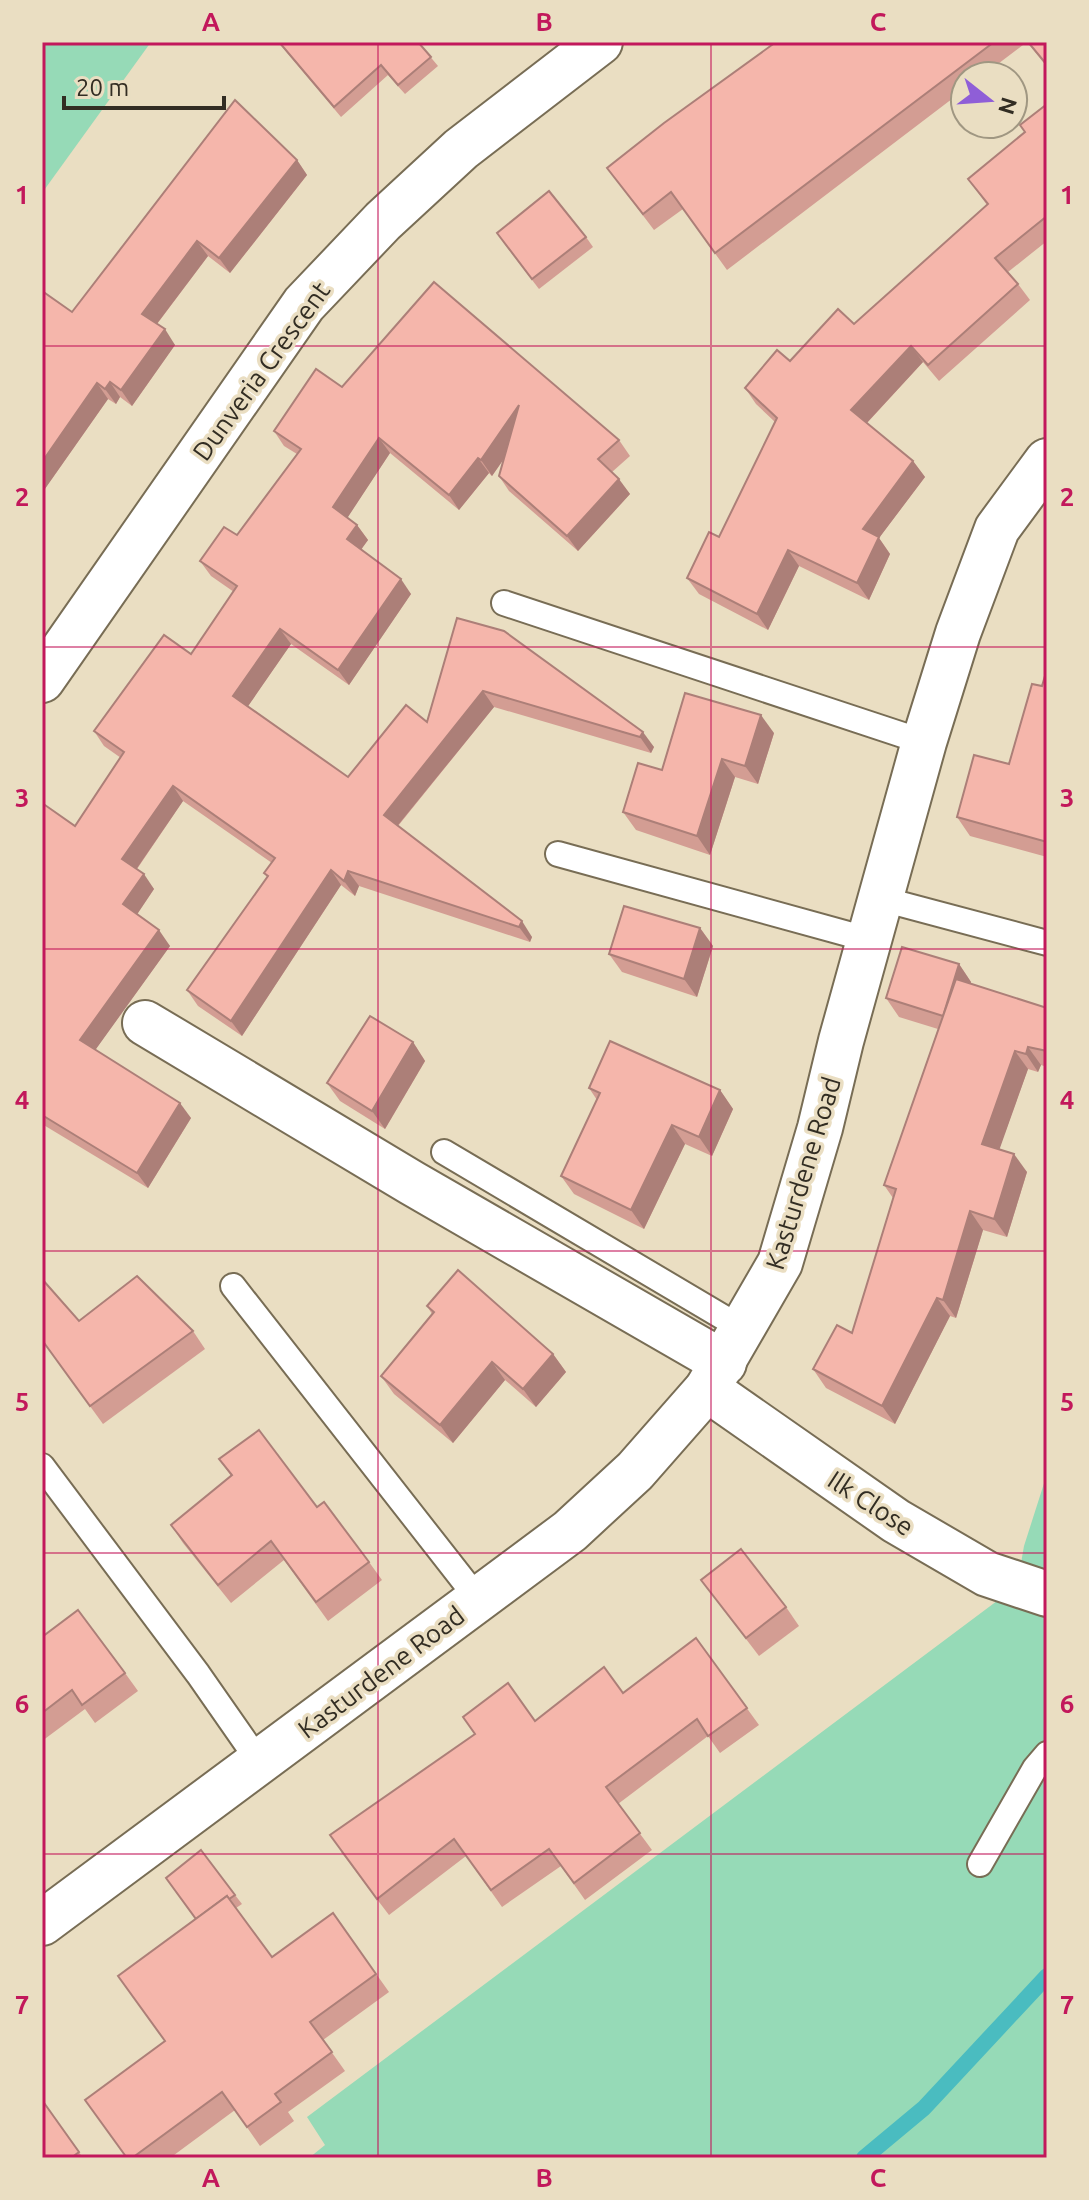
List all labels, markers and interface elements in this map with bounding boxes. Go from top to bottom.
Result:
text: A [202,7,221,36]
text: B [535,7,553,36]
text: C [870,7,887,36]
scale bar [64,60,224,110]
north arrow [949,60,1029,140]
text: 20 m [76,74,129,101]
text: N [994,94,1023,118]
text: 1 [15,180,29,209]
text: 1 [1060,180,1074,209]
street label: Dunveria Crescent [187,276,335,466]
text: 2 [15,482,29,511]
text: 2 [1060,482,1074,511]
text: 3 [15,783,29,812]
text: 3 [1060,783,1074,812]
street label: Kasturdene Road [760,1073,846,1273]
text: 4 [15,1085,29,1114]
text: 4 [1060,1085,1074,1114]
text: 5 [15,1387,29,1416]
text: 5 [1060,1387,1074,1416]
street label: Ilk Close [823,1465,919,1541]
street label: Kasturdene Road [292,1600,470,1744]
text: 6 [15,1689,29,1718]
text: 6 [1060,1689,1074,1718]
text: 7 [15,1990,29,2019]
text: 7 [1060,1990,1074,2019]
text: A [202,2163,221,2192]
text: B [535,2163,553,2192]
text: C [870,2163,887,2192]

